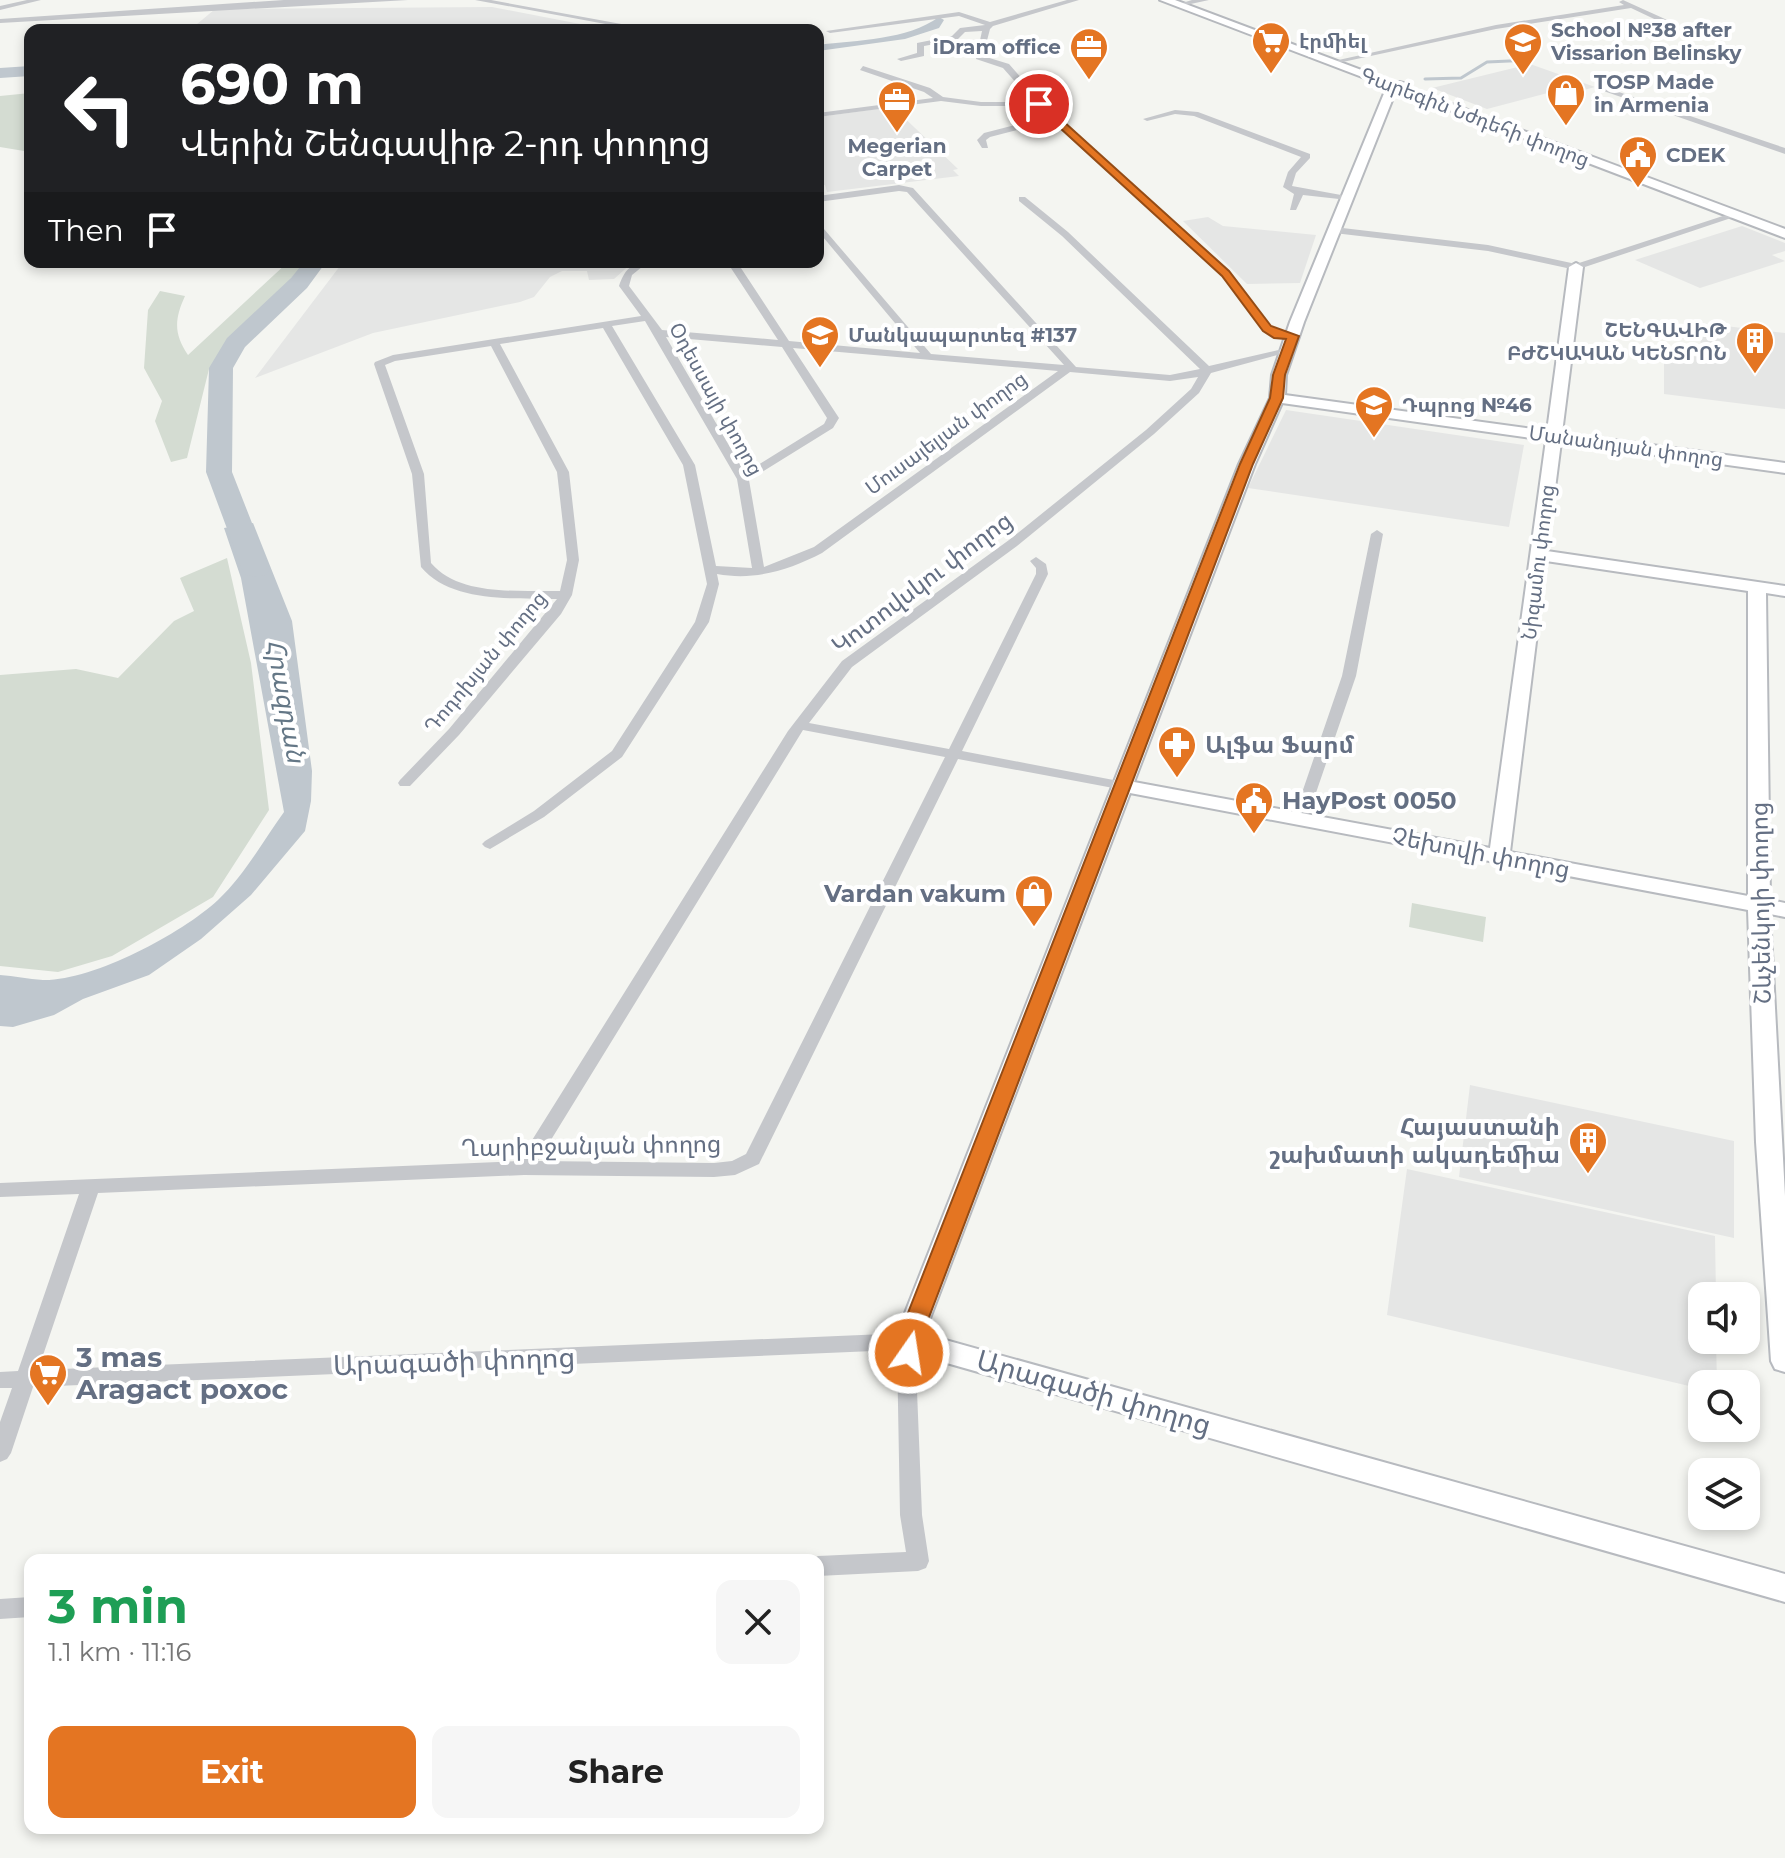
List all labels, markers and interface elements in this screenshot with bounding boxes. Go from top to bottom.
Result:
place label: School №38 after Vissarion Belinsky [1550,18,1743,65]
supermarket icon: էրմիել [1250,20,1292,75]
school or university icon: School №38 after Vissarion Belinsky [1502,21,1544,76]
office icon: iDram office [1068,26,1110,81]
place label: էրմիել [1299,29,1368,53]
place label: iDram office [933,35,1061,59]
text: 690 m [180,50,364,118]
icon: left [48,56,152,160]
street label: Գարեգին Նժդեհի փողոց [1357,62,1593,172]
pin [1005,70,1073,138]
place label: TOSP Made in Armenia [1594,70,1714,117]
shop icon: TOSP Made in Armenia [1545,72,1587,127]
office icon: Megerian Carpet [876,79,918,134]
icon: arrive [1017,82,1061,126]
text: Վերին Շենգավիթ 2-րդ փողոց [180,121,711,165]
place label: Megerian Carpet [847,134,947,181]
public building icon: CDEK [1617,134,1659,189]
place label: CDEK [1666,143,1726,167]
icon: arrive [140,208,184,252]
text: Then [48,212,124,249]
school or university icon: Մանկապարտեզ #137 [799,314,841,369]
street label: Օդեսսայի փողոց [664,318,768,480]
place label: ՇԵՆԳԱՎԻԹ ԲԺՇԿԱԿԱՆ ԿԵՆՏՐՈՆ [1507,318,1728,365]
building icon: ՇԵՆԳԱՎԻԹ ԲԺՇԿԱԿԱՆ ԿԵՆՏՐՈՆ [1734,320,1776,375]
place label: Մանկապարտեզ #137 [848,323,1077,347]
street label: Մուսայելյան փողոց [861,366,1031,500]
school or university icon: Դպրոց №46 [1353,384,1395,439]
place label: Դպրոց №46 [1402,393,1532,417]
street label: Մանանդյան փողոց [1527,420,1725,472]
street label: Նիզամու փողոց [1517,483,1559,641]
street label: Կոտովսկու փողոց [826,505,1018,660]
street label: Դոդոխյան փողոց [419,586,551,738]
water label: Հրազդան [259,637,313,766]
pharmacy icon: Ալֆա Ֆարմ [1156,724,1198,779]
place label: Ալֆա Ֆարմ [1205,730,1355,759]
public building icon: HayPost 0050 [1233,780,1275,835]
place label: HayPost 0050 [1282,786,1457,815]
street label: Շևչենկոյի փողոց [1744,801,1777,1005]
street label: Չեխովի փողոց [1390,821,1573,884]
shop icon: Vardan vakum [1013,873,1055,928]
place label: Vardan vakum [823,879,1006,908]
place label: Հայաստանի շախմատի ակադեմիա [1270,1112,1560,1169]
building icon: Հայաստանի շախմատի ակադեմիա [1567,1120,1609,1175]
street label: Ղարիբջանյան փողոց [460,1129,721,1162]
map controls [1688,1282,1760,1530]
button: sound [1688,1282,1760,1354]
position arrow [867,1311,951,1395]
place label: 3 mas Aragact poxoc [75,1340,288,1406]
street label: Արագածի փողոց [332,1340,576,1382]
street label: Արագածի փողոց [973,1342,1215,1442]
supermarket icon: 3 mas Aragact poxoc [27,1352,69,1407]
button: search [1688,1370,1760,1442]
button: layers [1688,1458,1760,1530]
text: 3 min [48,1577,188,1635]
button: close [716,1580,800,1664]
text: 1.1 km · 11:16 [48,1636,191,1668]
button: Exit [48,1726,416,1818]
button: Share [432,1726,800,1818]

